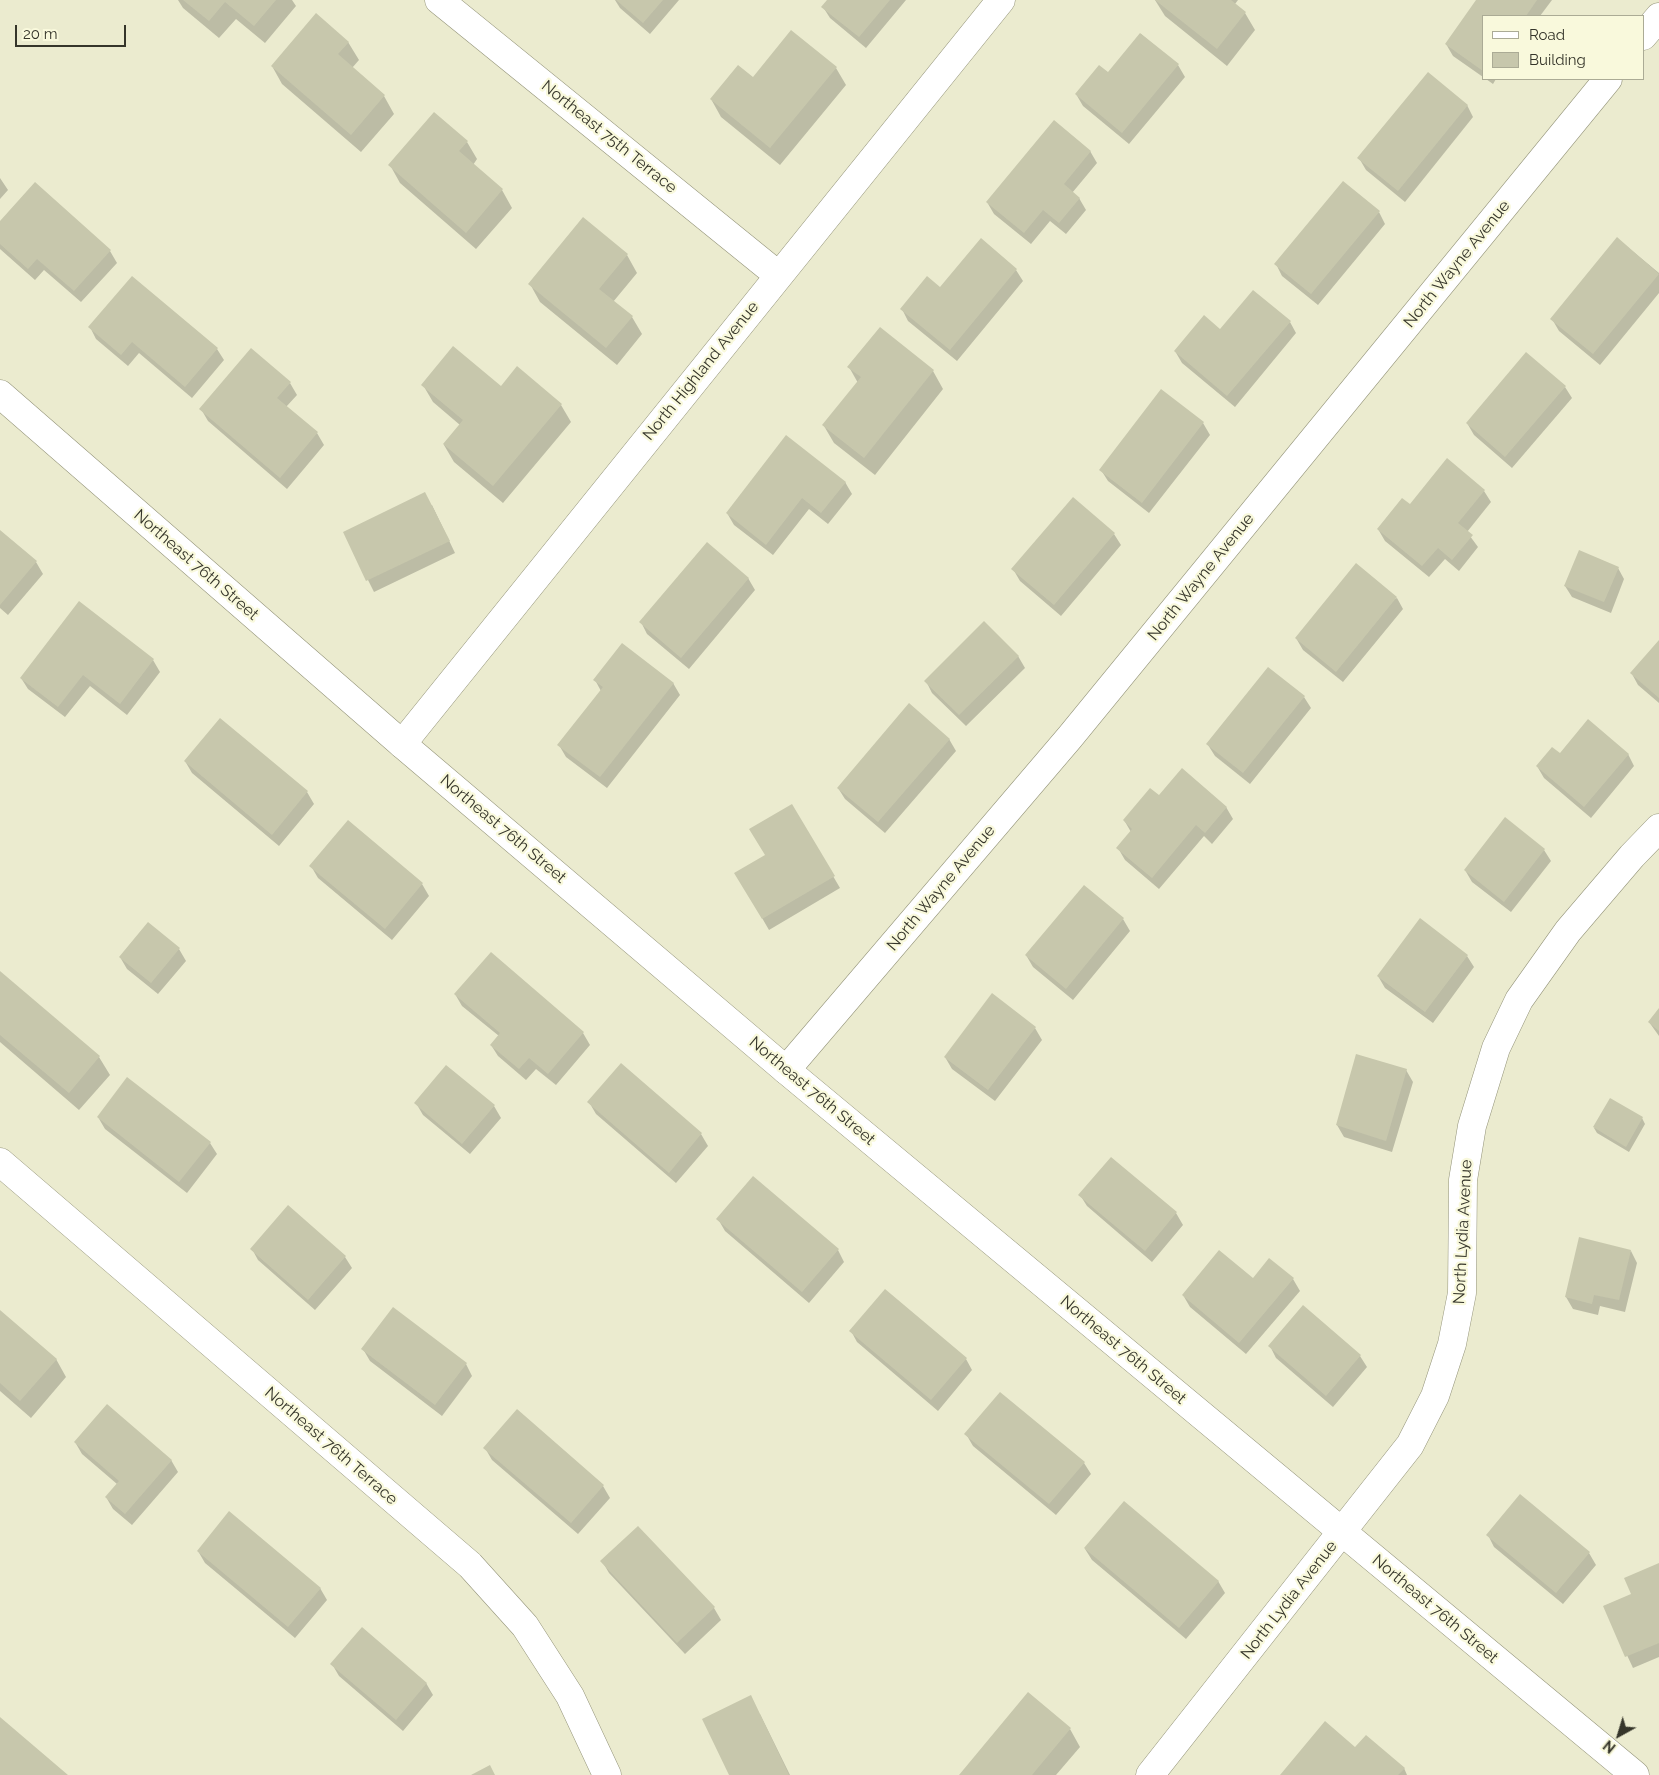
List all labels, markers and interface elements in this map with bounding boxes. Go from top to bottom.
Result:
scale bar [18,15,129,47]
legend [1482,15,1644,80]
text: 20 m [23,25,58,43]
text: Road [1529,26,1565,44]
text: Building [1529,51,1586,69]
street label: Northeast 75th Terrace [537,77,681,197]
street label: North Wayne Avenue [1400,197,1514,331]
street label: North Highland Avenue [639,298,763,444]
street label: Northeast 76th Street [130,506,262,624]
street label: North Wayne Avenue [1144,510,1258,644]
street label: Northeast 76th Street [436,771,570,887]
street label: North Wayne Avenue [883,821,999,955]
street label: Northeast 76th Street [745,1033,879,1149]
street label: North Lydia Avenue [1450,1159,1476,1305]
street label: Northeast 76th Street [1056,1292,1190,1408]
street label: Northeast 76th Terrace [261,1383,401,1509]
street label: North Lydia Avenue [1237,1537,1341,1663]
street label: Northeast 76th Street [1368,1551,1502,1667]
north arrow [1594,1710,1644,1760]
text: N [1600,1737,1619,1756]

